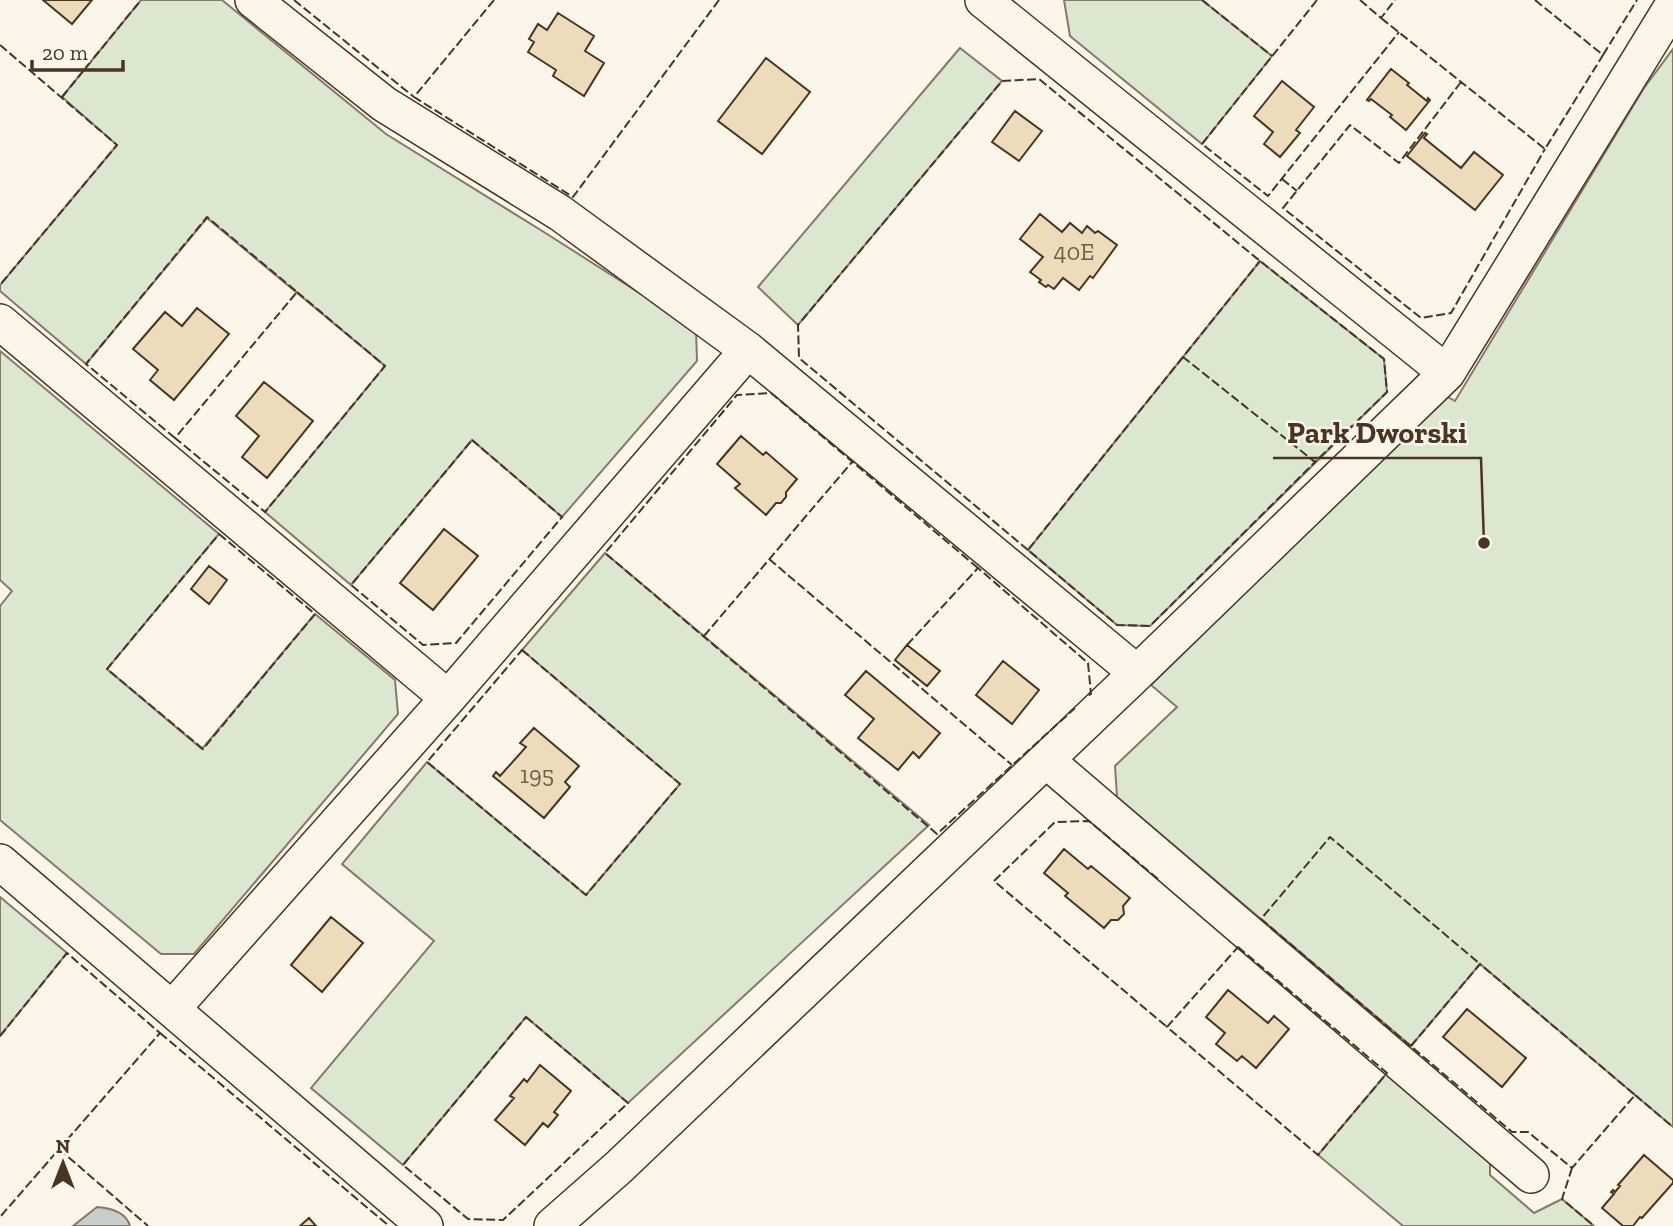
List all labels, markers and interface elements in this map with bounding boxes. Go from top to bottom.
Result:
scale bar [32,28,122,72]
text: 20 m [42,40,88,65]
house number: 40E [1054,237,1094,266]
callout: Park Dworski [1273,407,1481,458]
text: Park Dworski [1287,415,1467,451]
house number: 195 [520,760,554,789]
north arrow [28,1128,98,1198]
text: N [56,1135,70,1158]

